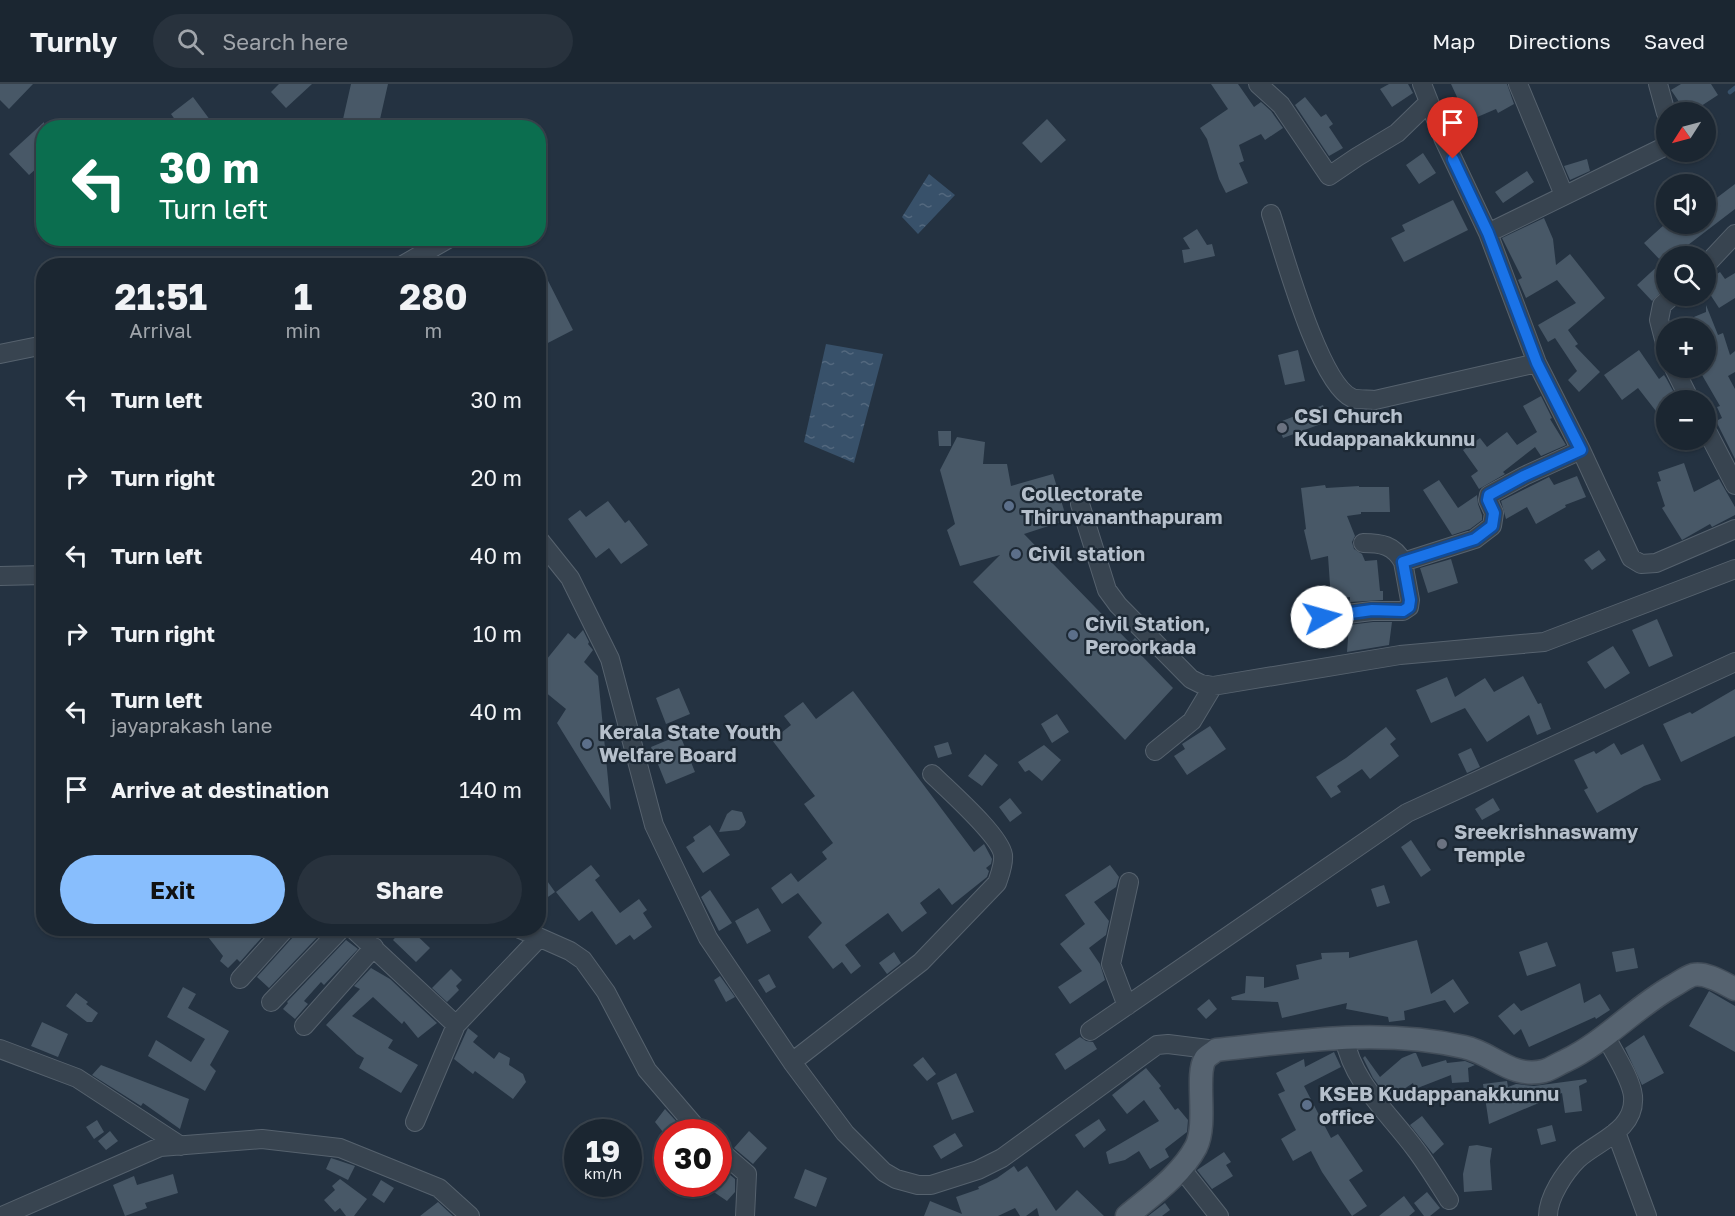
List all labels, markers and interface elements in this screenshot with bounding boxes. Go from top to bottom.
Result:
search box [153,14,573,68]
text: Turnly [30,25,117,58]
icon: search [174,25,207,58]
text: Search here [222,28,348,55]
text: Map [1432,28,1475,54]
text: Directions [1508,28,1611,54]
text: Saved [1644,28,1705,54]
pin [1427,97,1478,159]
north arrow [1656,102,1716,162]
map controls [1656,102,1716,450]
icon: arrive [1436,106,1469,139]
text: 30 m [159,142,259,192]
icon: left [60,144,138,222]
button: sound [1656,174,1716,234]
text: Turn left [159,193,268,225]
button: search [1656,246,1716,306]
text: 21:51 [114,275,207,318]
text: 1 [294,275,312,318]
text: 280 [399,275,468,318]
text: Arrival [129,318,192,342]
text: min [285,318,321,342]
text: m [425,318,442,342]
button: + [1656,318,1716,378]
icon: left [60,383,93,416]
text: Turn left [111,386,202,413]
text: 30 m [471,386,522,413]
button: − [1656,390,1716,450]
place label: CSI Church Kudappanakkunnu [1294,403,1475,450]
marker: CSI Church Kudappanakkunnu [1275,421,1289,435]
icon: right [60,461,93,494]
text: Turn right [111,464,215,491]
text: 20 m [471,464,522,491]
place label: Collectorate Thiruvananthapuram [1021,481,1223,528]
marker: Collectorate Thiruvananthapuram [1002,499,1016,513]
icon: left [60,539,93,572]
place label: Civil station [1028,541,1145,565]
text: Turn left [111,542,202,569]
text: 40 m [470,542,522,569]
marker: Civil station [1009,547,1023,561]
position arrow [1290,585,1354,649]
place label: Civil Station, Peroorkada [1085,611,1211,658]
icon: right [60,617,93,650]
text: Turn right [111,620,215,647]
text: 10 m [473,620,522,647]
marker: Civil Station, Peroorkada [1066,628,1080,642]
text: Turn left [111,686,202,713]
icon: left [60,695,93,728]
text: 40 m [470,698,522,725]
text: jayaprakash lane [111,713,272,737]
place label: Kerala State Youth Welfare Board [599,719,781,766]
marker: Kerala State Youth Welfare Board [580,737,594,751]
icon: arrive [60,773,93,806]
text: Arrive at destination [111,776,329,803]
text: 140 m [459,776,522,803]
place label: Sreekrishnaswamy Temple [1454,819,1638,866]
marker: Sreekrishnaswamy Temple [1435,837,1449,851]
button: Exit [60,855,285,924]
button: Share [297,855,522,924]
place label: KSEB Kudappanakkunnu office [1319,1081,1559,1128]
marker: KSEB Kudappanakkunnu office [1300,1098,1314,1112]
speed limit sign: 30 [654,1119,732,1197]
text: 19 [586,1133,620,1169]
text: km/h [584,1164,622,1182]

